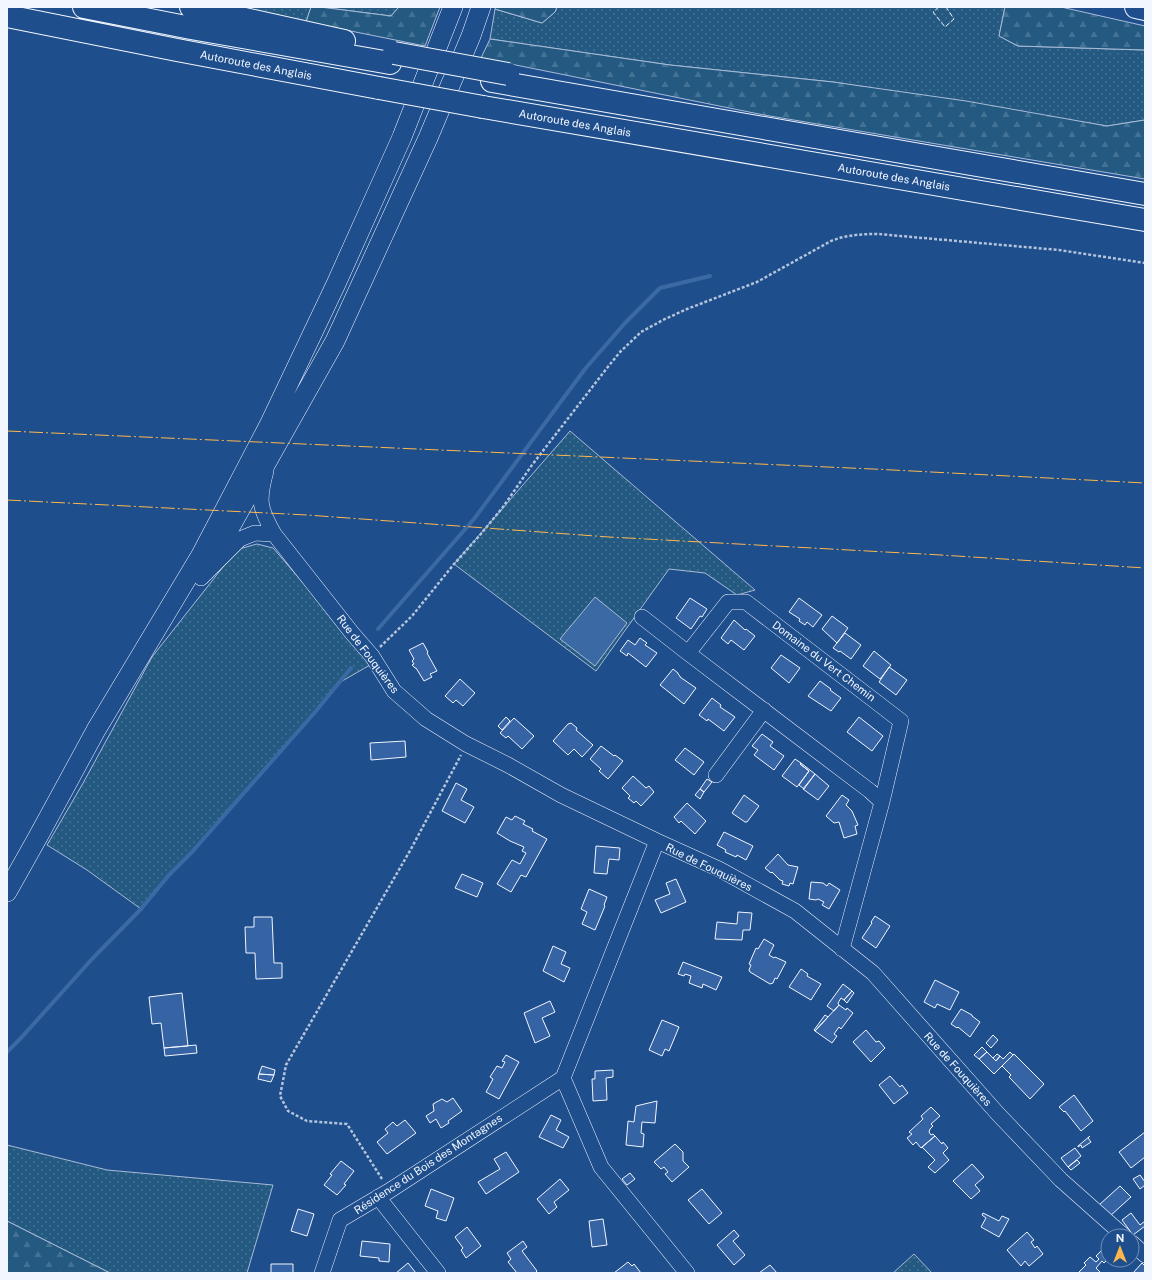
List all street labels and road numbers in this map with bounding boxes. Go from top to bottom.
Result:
street label: Autoroute des Anglais [199,48,313,82]
street label: Autoroute des Anglais [518,107,632,139]
street label: Autoroute des Anglais [837,161,951,193]
street label: Rue de Fouquières [335,613,402,696]
street label: Domaine du Vert Chemin [770,618,878,704]
street label: Rue de Fouquières [664,841,755,893]
street label: Rue de Fouquières [922,1030,994,1109]
street label: Résidence du Bois des Montagnes [352,1111,504,1216]

